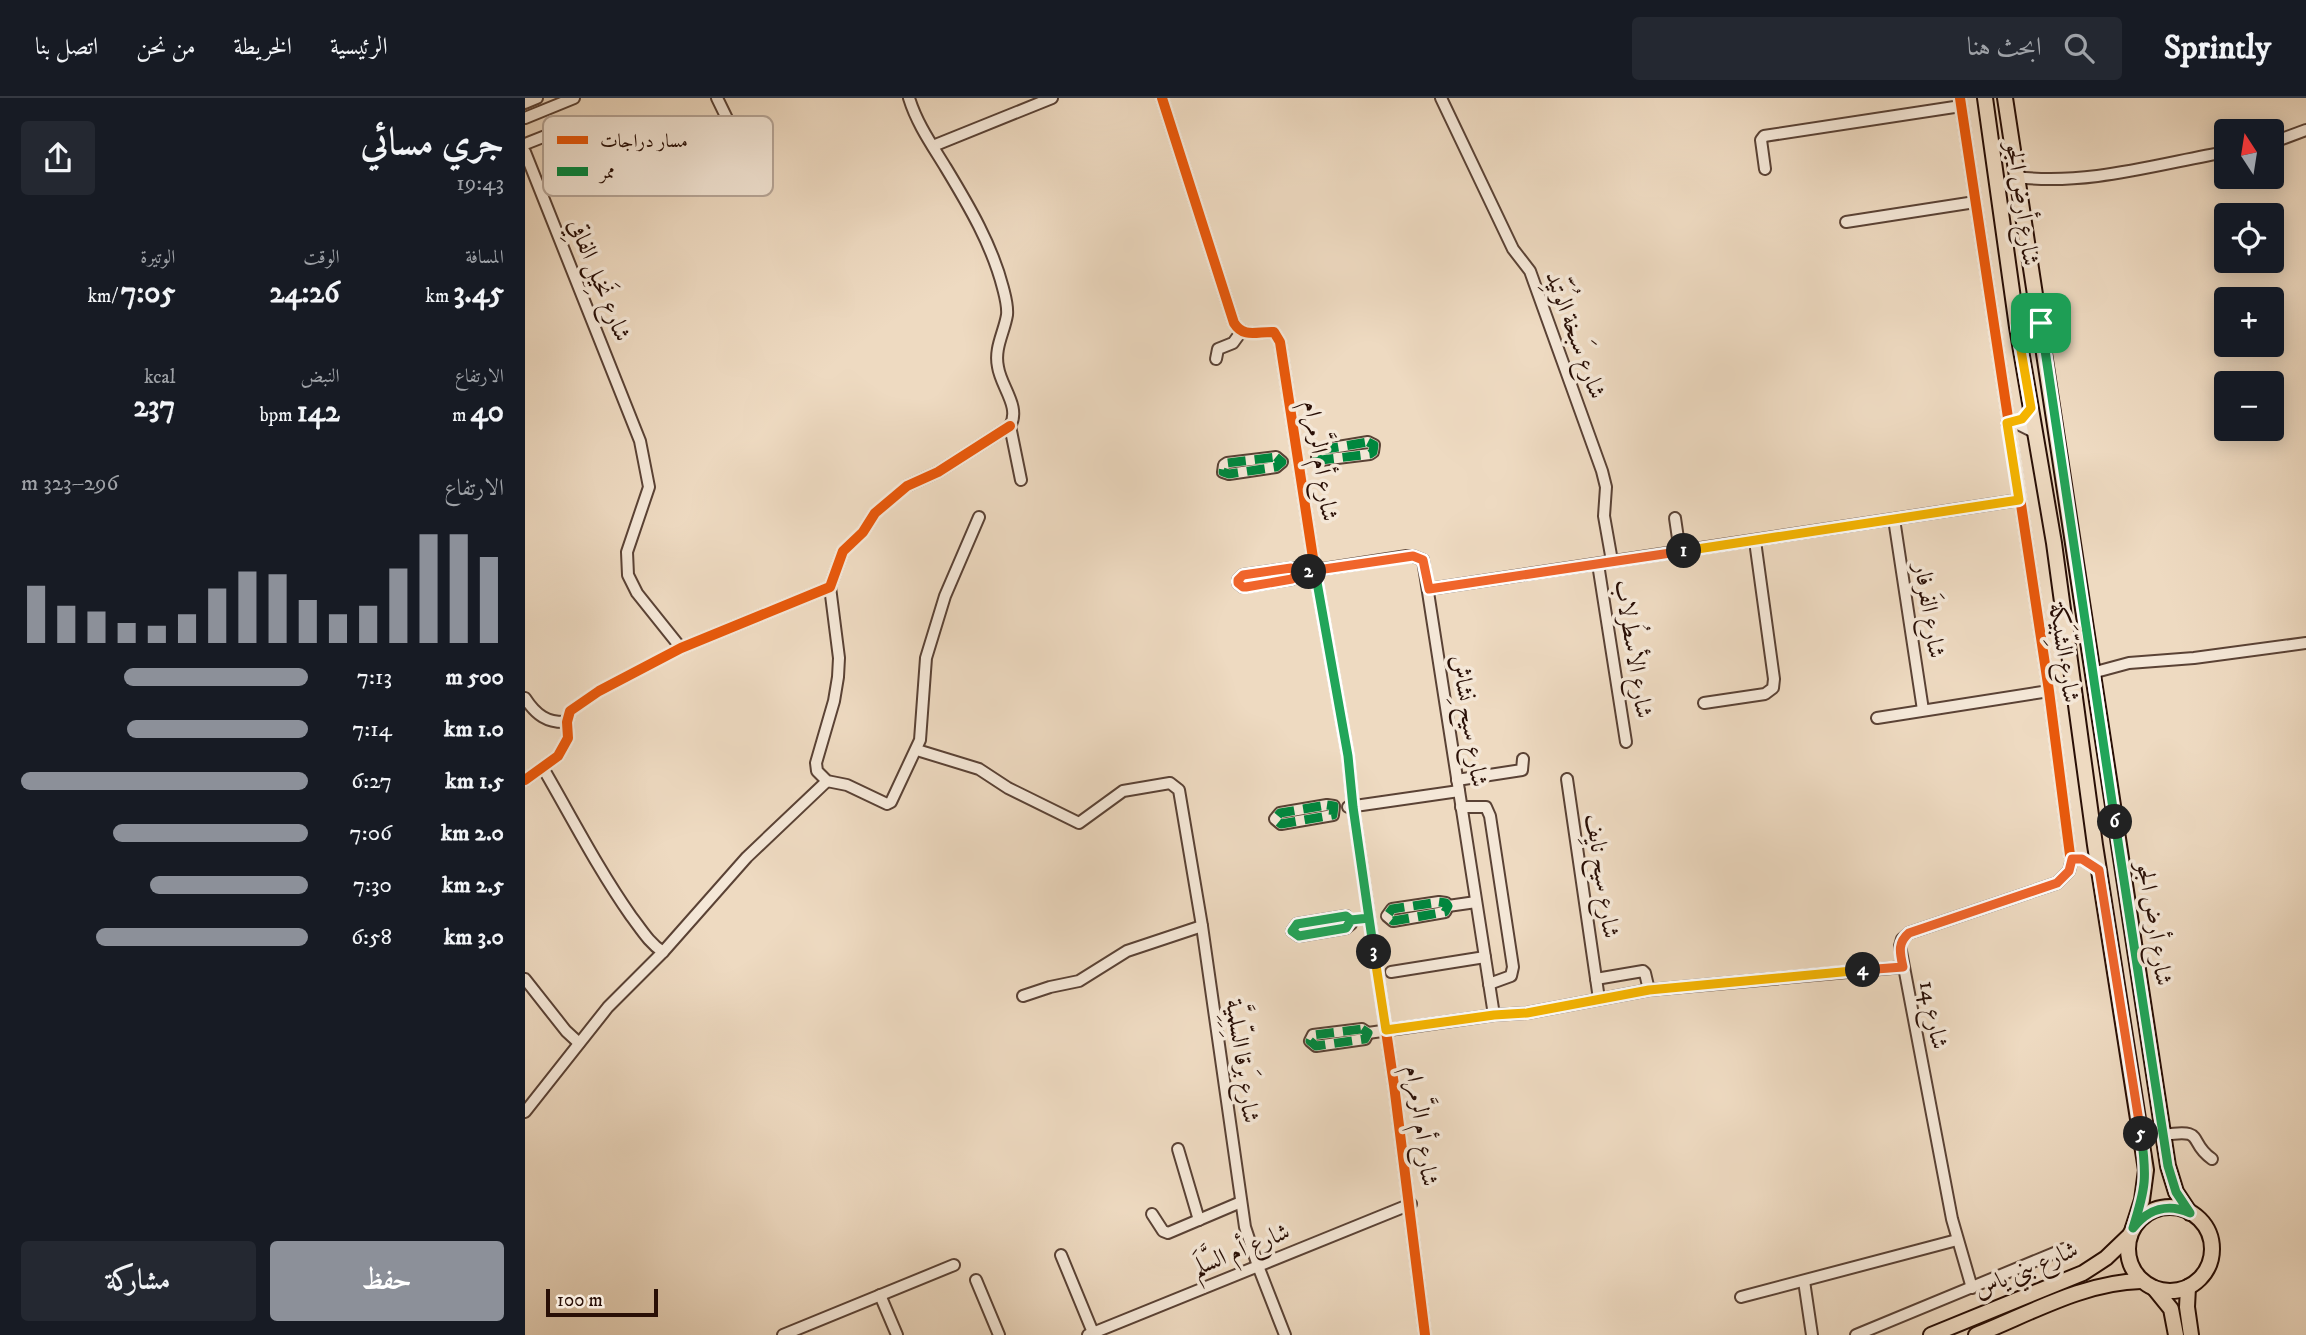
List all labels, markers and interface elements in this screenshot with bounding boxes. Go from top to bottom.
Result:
search box [1632,17,2122,80]
text: Sprintly [2164,28,2271,69]
icon: search [2060,29,2098,67]
text: ابحث هنا [1967,31,2042,64]
text: اتصل بنا [35,32,98,62]
text: من نحن [136,32,196,62]
text: الخريطة [234,32,292,62]
text: الرئيسية [330,32,388,62]
legend [543,116,773,196]
text: جري مسائي [360,119,504,167]
north arrow [2214,119,2284,189]
map controls [2214,119,2284,441]
button: share [21,121,95,195]
text: مسار دراجات [600,130,688,153]
street label: شارع أرض الجو [1994,138,2049,268]
text: ممر [598,161,615,184]
text: 19:43 [456,169,504,198]
button: locate [2214,203,2284,273]
street label: شارع نَخِيل الفاقِي [556,213,640,348]
text: الوتيرة [140,246,175,269]
text: الوقت [303,246,340,269]
text: المسافة [465,246,504,269]
street label: شارع سَبخة الوُتَيِّد [1534,265,1618,404]
text: 7:05 [121,275,175,312]
text: 24:26 [269,275,340,312]
text: 3.45 [453,275,504,312]
text: /km [88,285,121,308]
text: km [426,285,453,308]
button: + [2214,287,2284,357]
pin [2011,293,2071,353]
icon: arrive [2022,304,2060,342]
text: النبض [301,365,340,388]
text: الارتفاع [455,365,504,388]
text: kcal [144,366,175,389]
button: − [2214,371,2284,441]
text: 237 [134,389,175,426]
text: 142 [297,394,340,431]
text: 40 [471,394,504,431]
street label: شارع أم الرَّمرام [1291,398,1350,524]
text: bpm [260,404,297,427]
text: m [452,404,471,427]
text: 296–323 m [21,469,119,498]
text: الارتفاع [444,474,504,503]
pin: 1 [1667,533,1701,568]
text: 1 [1680,539,1687,562]
pin: 2 [1291,554,1327,589]
street label: شارع الفَرفار [1902,559,1954,661]
text: 2 [1304,560,1313,583]
street label: شارع الأسطُرلاب [1603,576,1665,721]
street label: شارع الشِّبَيكة [2038,600,2089,706]
street label: شارع سيح نِشاش [1439,653,1494,790]
text: 7:13 [357,663,392,692]
text: 500 m [446,663,504,692]
text: 7:14 [352,715,392,744]
text: 1.0 km [444,715,504,744]
text: 6:27 [351,767,392,796]
text: 1.5 km [445,767,504,796]
pin: 6 [2097,804,2133,840]
text: 6 [2110,810,2119,833]
street label: شارع سيح نايِف [1573,812,1626,941]
text: 7:06 [350,819,392,848]
text: 2.0 km [441,819,504,848]
street label: شارع أرض الجو [2125,858,2182,989]
text: 7:30 [353,871,392,900]
text: 2.5 km [442,871,504,900]
text: 6:58 [351,923,392,952]
text: 3.0 km [444,923,504,952]
pin: 3 [1357,934,1391,970]
text: 3 [1370,940,1377,963]
pin: 4 [1845,952,1881,988]
text: 4 [1857,958,1868,981]
street label: شارع 14 [1908,978,1954,1053]
street label: شارع بَرقا السِّلِمِيَّة [1214,996,1272,1126]
street label: شارع أم الرَّمرام [1393,1063,1450,1189]
pin: 5 [2123,1116,2159,1152]
text: 5 [2136,1122,2145,1145]
street label: شارع أم السَّلَم [1185,1211,1297,1291]
street label: شارع بني ياس [1969,1235,2085,1311]
button: مشاركة [21,1241,256,1321]
button: حفظ [270,1241,504,1321]
scale bar [546,1286,658,1318]
text: 100 m [557,1289,603,1312]

